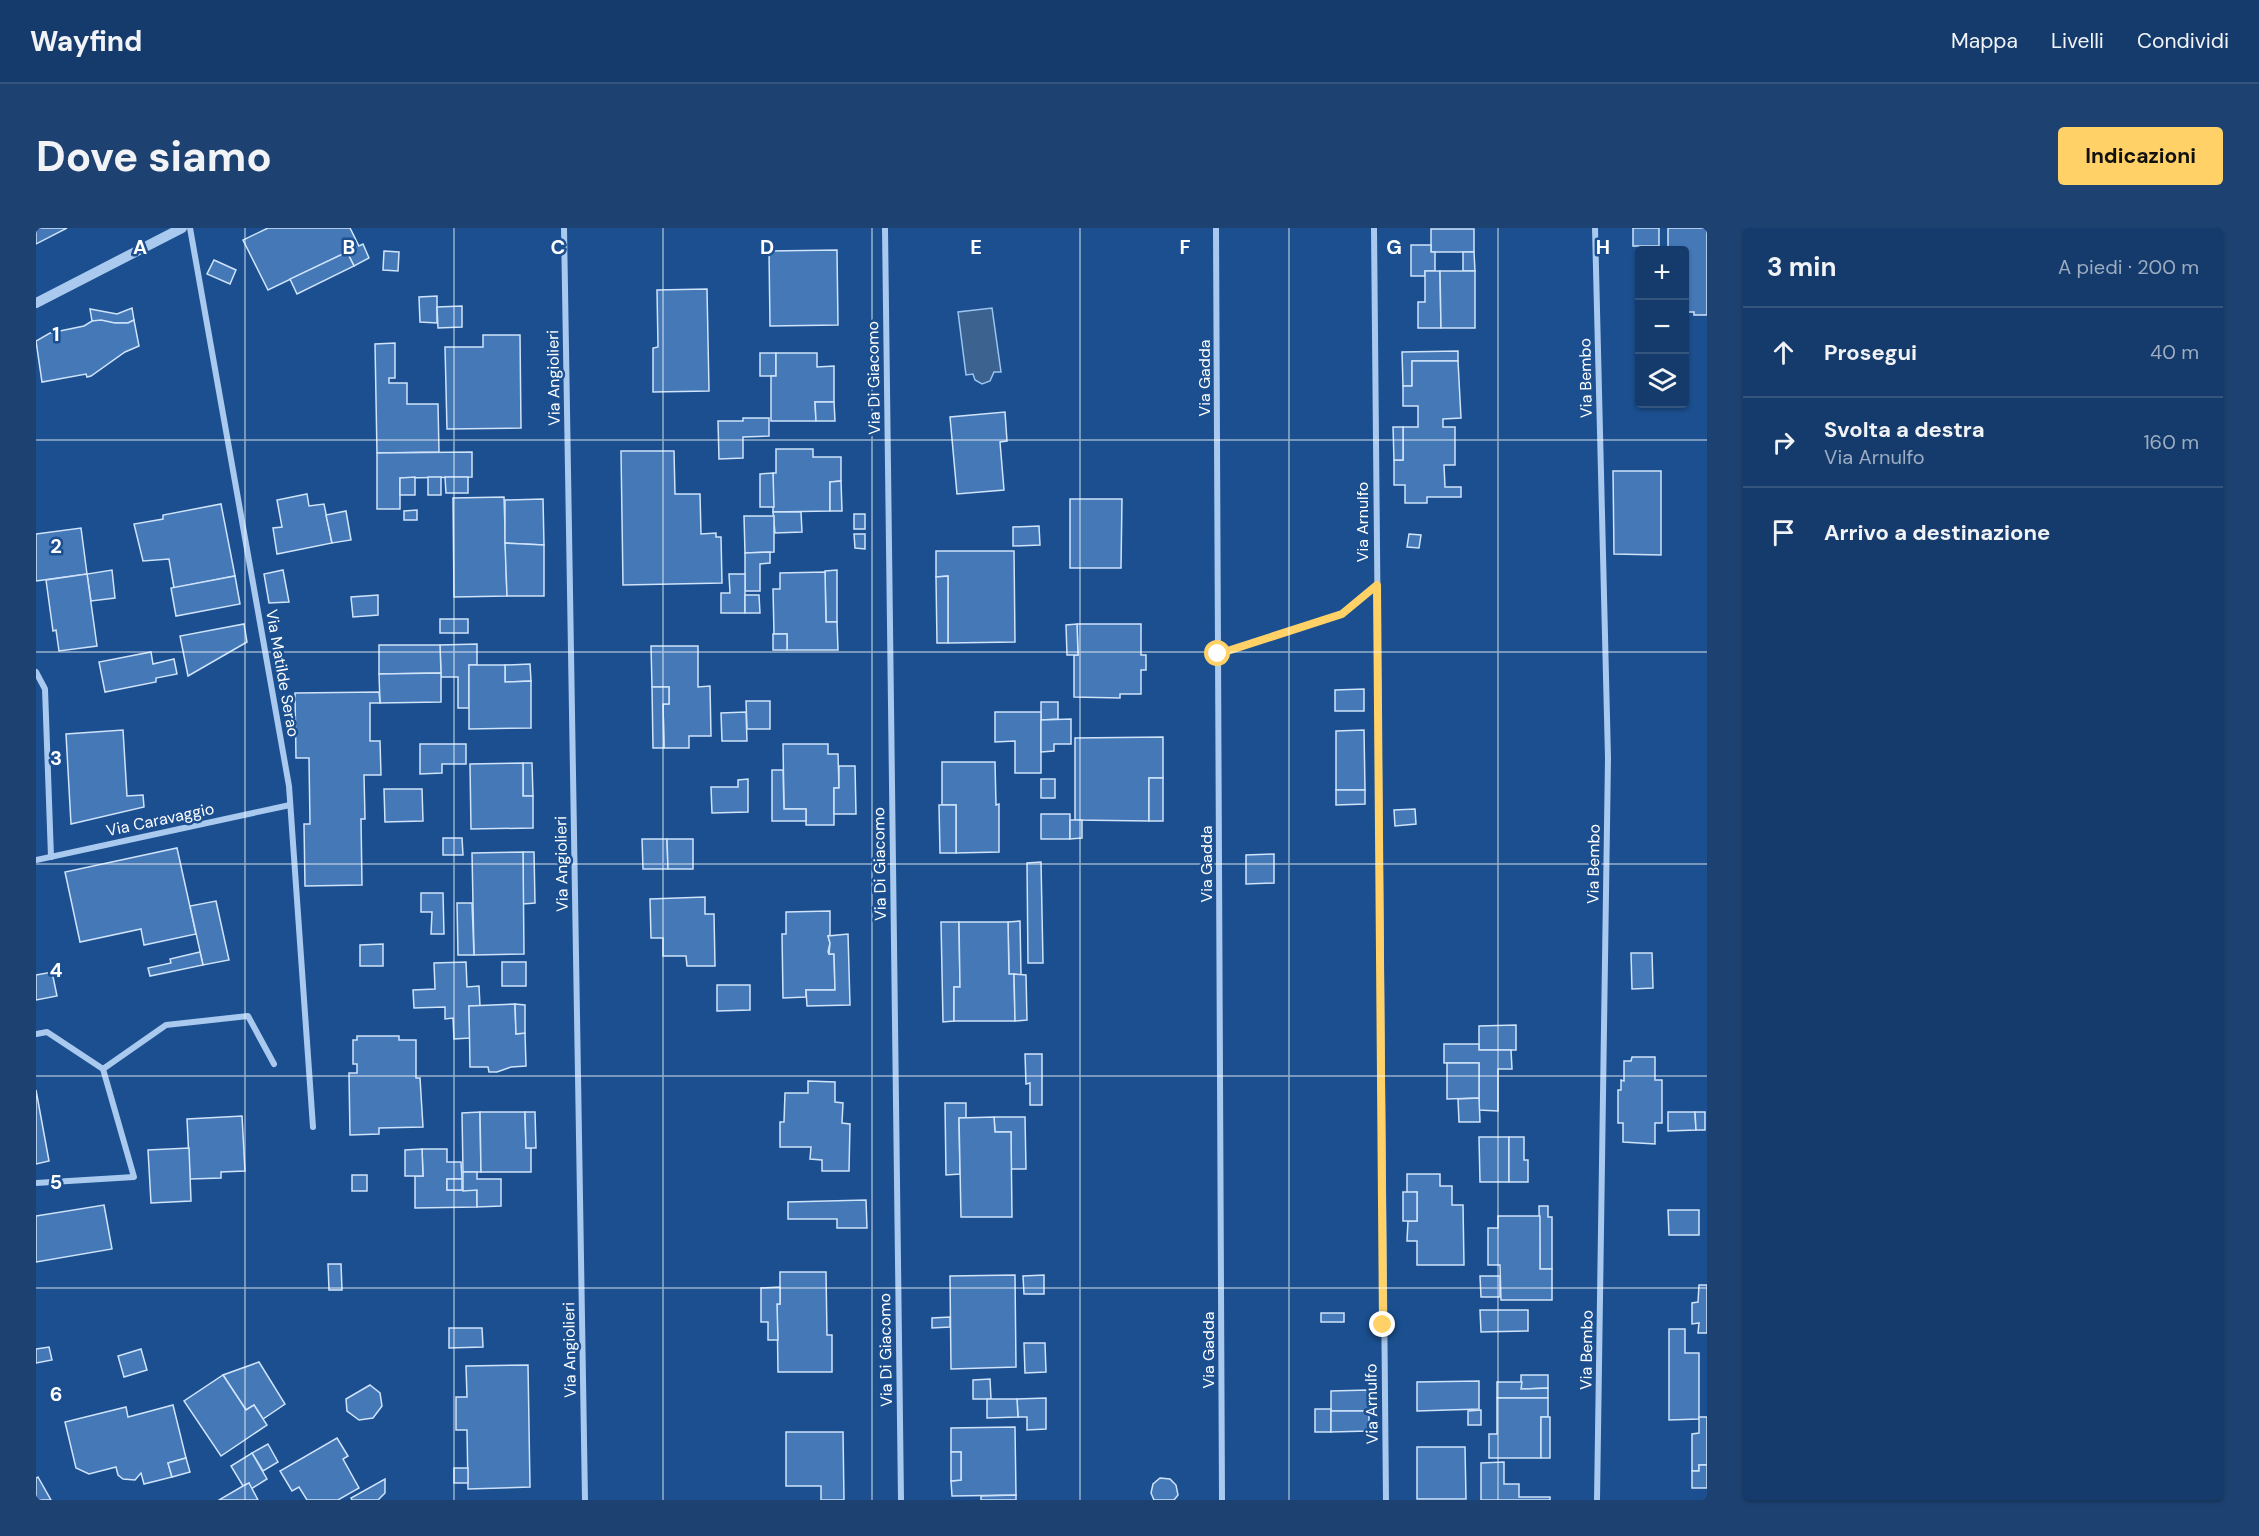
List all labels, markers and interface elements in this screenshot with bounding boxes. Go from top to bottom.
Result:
text: Wayfind [30,23,142,60]
text: Mappa [1951,27,2018,55]
text: Livelli [2051,27,2104,55]
text: Condividi [2137,27,2229,55]
button: Indicazioni [2058,127,2223,185]
text: Dove siamo [36,129,272,184]
text: A [133,234,147,260]
text: B [343,234,355,260]
text: C [551,234,565,260]
text: D [760,234,774,260]
text: E [970,234,982,260]
text: F [1179,234,1191,260]
text: G [1386,234,1402,260]
text: H [1596,234,1610,260]
map controls [1635,246,1689,408]
button: + [1635,246,1689,300]
text: 3 min [1767,250,1836,284]
text: A piedi · 200 m [2058,254,2199,280]
button: − [1635,300,1689,354]
text: 1 [52,321,60,347]
street label: Via Di Giacomo [862,321,885,435]
street label: Via Angiolieri [542,330,565,426]
icon: ahead [1767,336,1800,369]
street label: Via Bembo [1574,338,1597,418]
text: Prosegui [1824,338,1917,367]
street label: Via Gadda [1194,339,1215,417]
text: 40 m [2150,339,2199,365]
button: layers [1635,354,1689,408]
text: Svolta a destra [1824,415,1985,444]
icon: right [1767,426,1800,459]
text: 160 m [2143,429,2199,455]
text: Via Arnulfo [1824,444,1925,470]
street label: Via Arnulfo [1352,482,1373,562]
icon: arrive [1767,516,1800,549]
text: Arrivo a destinazione [1824,518,2050,547]
text: 2 [50,533,62,559]
street label: Via Matilde Serao [261,608,304,738]
route start [1204,640,1230,666]
text: 3 [50,745,62,771]
street label: Via Caravaggio [104,798,216,841]
street label: Via Di Giacomo [868,807,891,921]
street label: Via Angiolieri [550,816,573,912]
street label: Via Bembo [1582,824,1605,904]
street label: Via Gadda [1196,825,1217,903]
text: 4 [50,957,63,983]
text: 5 [50,1169,62,1195]
street label: Via Di Giacomo [874,1293,897,1407]
street label: Via Angiolieri [558,1302,581,1398]
street label: Via Bembo [1575,1310,1598,1390]
street label: Via Gadda [1198,1311,1219,1389]
route end [1369,1311,1395,1337]
street label: Via Arnulfo [1360,1364,1383,1444]
text: 6 [50,1381,62,1407]

